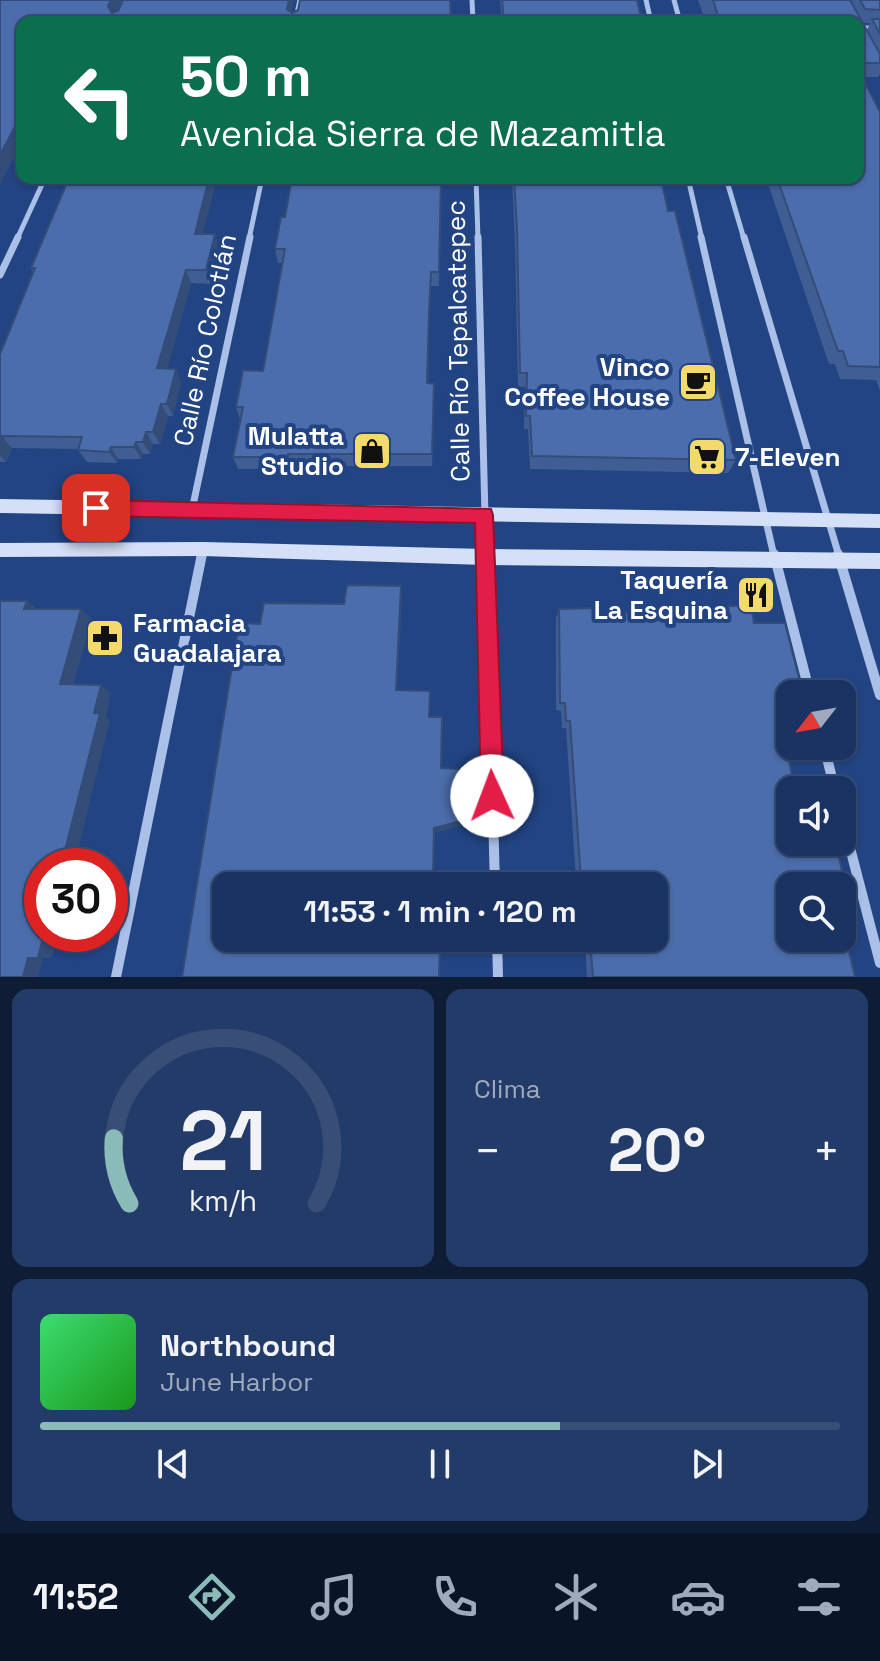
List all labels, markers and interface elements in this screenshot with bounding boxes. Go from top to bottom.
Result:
text: 50 m [180,41,312,112]
icon: left [48,48,152,152]
text: Avenida Sierra de Mazamitla [180,111,666,157]
street label: Calle Río Tepalcatepec [439,200,477,482]
street label: Calle Río Colotlán [166,231,244,449]
place label: Vinco Coffee House [504,350,670,414]
cafe icon: Vinco Coffee House [677,361,719,403]
place label: Mulatta Studio [248,419,344,483]
shop icon: Mulatta Studio [351,430,393,472]
supermarket icon: 7-Eleven [686,436,728,478]
place label: 7-Eleven [735,440,840,474]
pin [62,474,130,542]
icon: arrive [74,486,118,530]
place label: Taquería La Esquina [594,563,728,627]
restaurant icon: Taquería La Esquina [735,574,777,616]
place label: Farmacia Guadalajara [133,606,282,670]
pharmacy icon: Farmacia Guadalajara [84,617,126,659]
north arrow [776,680,856,760]
map controls [776,680,856,952]
position arrow [450,754,534,838]
button: sound [776,776,856,856]
speed limit sign: 30 [24,848,128,952]
button: search [776,872,856,952]
text: 11:53 · 1 min · 120 m [303,892,577,931]
text: Clima [474,1072,541,1106]
text: 21 [179,1088,267,1194]
text: 20° [608,1112,706,1189]
text: − [474,1123,501,1179]
text: + [813,1123,840,1179]
text: km/h [189,1183,257,1219]
text: Northbound [160,1326,336,1365]
text: June Harbor [160,1365,313,1399]
icon: previous [151,1442,195,1486]
icon: pause [418,1442,462,1486]
icon: next [685,1442,729,1486]
icon: directions [184,1569,240,1625]
icon: music [306,1569,362,1625]
icon: phone [427,1569,483,1625]
icon: climate [548,1569,604,1625]
icon: car [670,1569,726,1625]
icon: filters [791,1569,847,1625]
text: 11:52 [33,1574,119,1620]

